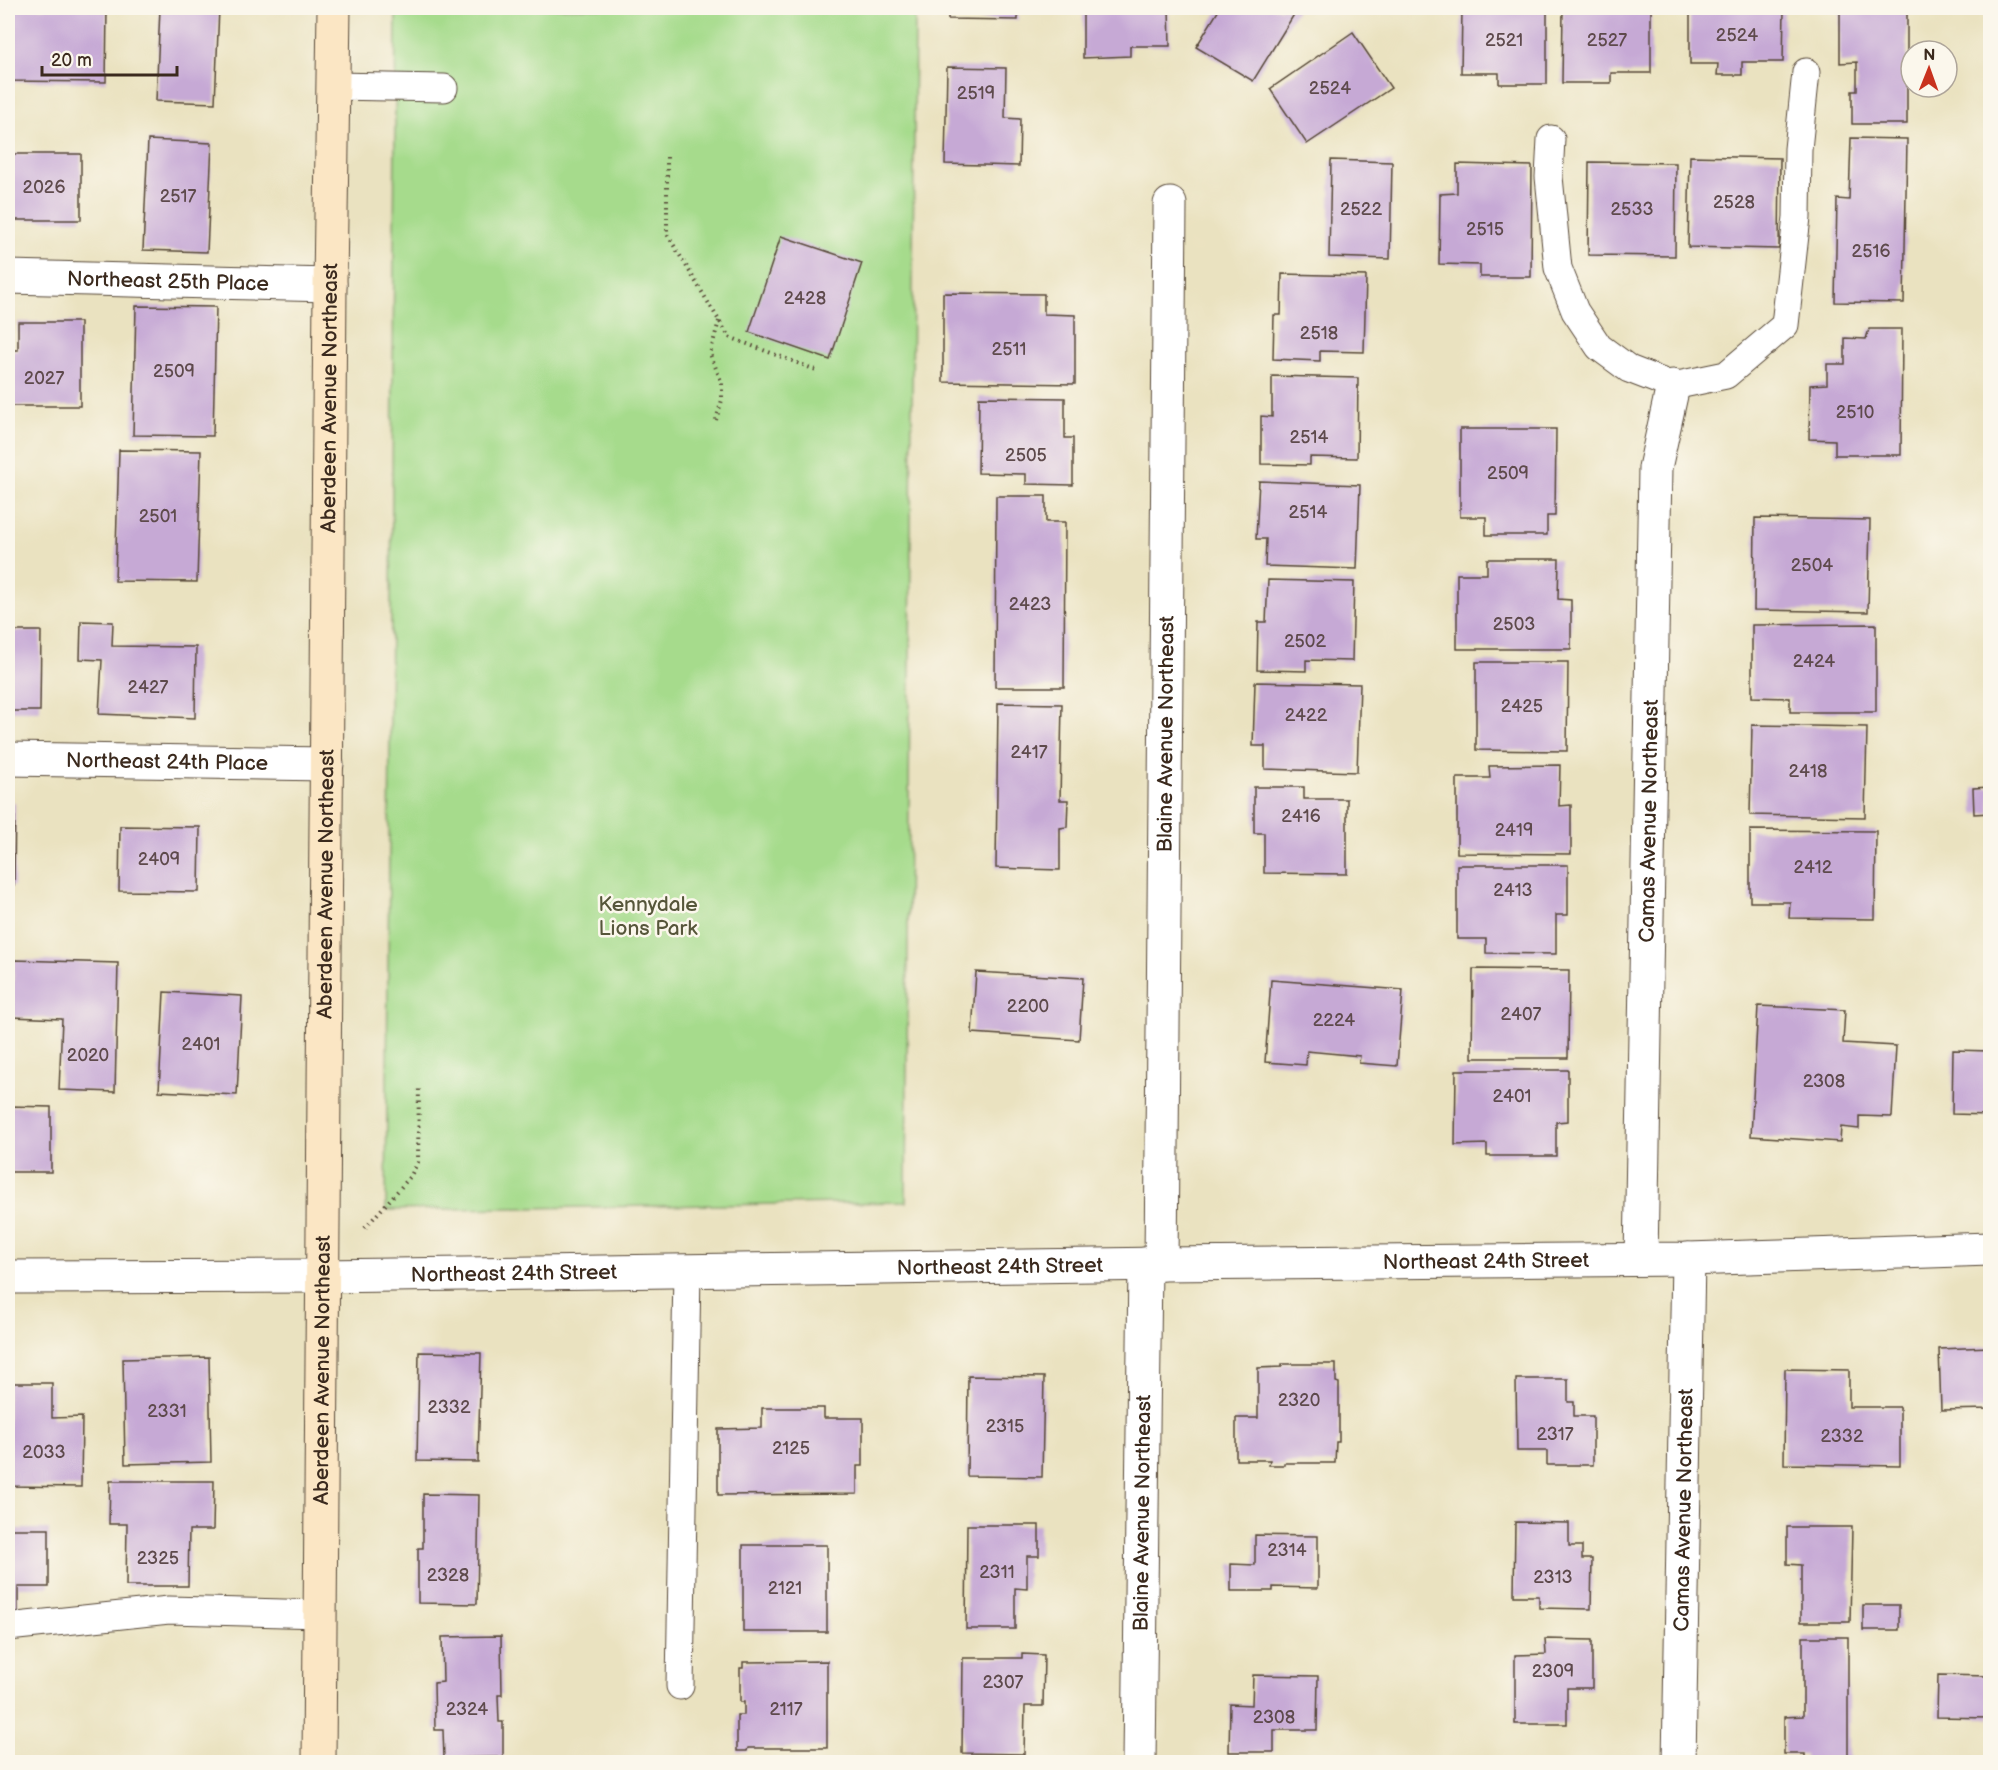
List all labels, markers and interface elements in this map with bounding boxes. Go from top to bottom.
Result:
house number: 2524 [1716,25,1758,46]
house number: 2521 [1485,30,1523,51]
house number: 2527 [1587,30,1627,51]
scale bar [42,39,177,77]
north arrow [1899,39,1959,99]
text: N [1923,46,1935,65]
text: 20 m [51,50,92,71]
house number: 2524 [1309,78,1351,99]
house number: 2519 [957,83,995,104]
house number: 2026 [23,177,65,198]
house number: 2517 [160,186,197,207]
house number: 2528 [1713,192,1755,213]
house number: 2522 [1340,199,1382,220]
house number: 2533 [1610,199,1654,220]
house number: 2515 [1466,219,1504,240]
house number: 2516 [1852,241,1890,262]
street label: Aberdeen Avenue Northeast [316,262,343,533]
street label: Northeast 25th Place [67,266,269,296]
house number: 2428 [784,288,826,309]
house number: 2518 [1300,323,1338,344]
house number: 2511 [992,339,1026,360]
house number: 2509 [153,361,195,382]
house number: 2027 [24,368,64,389]
house number: 2510 [1836,402,1874,423]
house number: 2514 [1290,427,1328,448]
house number: 2505 [1005,445,1047,466]
house number: 2509 [1487,463,1529,484]
house number: 2514 [1289,502,1327,523]
house number: 2501 [139,506,177,527]
house number: 2504 [1791,555,1833,576]
house number: 2423 [1009,594,1051,615]
house number: 2503 [1493,614,1535,635]
street label: Blaine Avenue Northeast [1152,615,1179,852]
house number: 2502 [1284,631,1326,652]
house number: 2424 [1793,651,1835,672]
house number: 2427 [128,677,169,698]
house number: 2425 [1501,696,1543,717]
street label: Camas Avenue Northeast [1634,699,1663,943]
house number: 2422 [1285,705,1328,726]
house number: 2417 [1010,742,1048,763]
street label: Northeast 24th Place [66,747,268,776]
street label: Aberdeen Avenue Northeast [312,748,339,1019]
house number: 2418 [1789,761,1827,782]
house number: 2416 [1281,806,1321,827]
house number: 2419 [1495,820,1533,841]
house number: 2409 [138,849,180,870]
house number: 2412 [1794,857,1833,878]
house number: 2413 [1493,880,1533,901]
park label: Kennydale Lions Park [598,892,698,941]
house number: 2200 [1007,996,1049,1017]
house number: 2407 [1501,1004,1542,1025]
house number: 2224 [1313,1010,1355,1031]
house number: 2401 [182,1034,220,1055]
house number: 2020 [67,1045,109,1066]
house number: 2308 [1803,1071,1845,1092]
house number: 2401 [1493,1086,1531,1107]
street label: Aberdeen Avenue Northeast [308,1234,335,1505]
street label: Northeast 24th Street [1383,1247,1590,1274]
street label: Northeast 24th Street [897,1252,1104,1280]
street label: Northeast 24th Street [411,1259,618,1287]
street label: Camas Avenue Northeast [1669,1388,1698,1632]
house number: 2320 [1278,1390,1320,1411]
street label: Blaine Avenue Northeast [1128,1394,1156,1632]
house number: 2332 [427,1397,471,1418]
house number: 2331 [147,1401,187,1422]
house number: 2315 [986,1416,1024,1437]
house number: 2317 [1536,1424,1574,1445]
house number: 2332 [1820,1426,1864,1447]
house number: 2125 [772,1438,810,1459]
house number: 2033 [22,1442,66,1463]
house number: 2314 [1267,1540,1307,1561]
house number: 2325 [137,1548,179,1569]
house number: 2311 [979,1562,1015,1583]
house number: 2328 [427,1565,469,1586]
house number: 2313 [1533,1567,1573,1588]
house number: 2121 [768,1578,802,1599]
house number: 2309 [1532,1661,1574,1682]
house number: 2307 [983,1672,1024,1693]
house number: 2324 [446,1699,488,1720]
house number: 2117 [769,1699,803,1720]
house number: 2308 [1253,1707,1295,1728]

